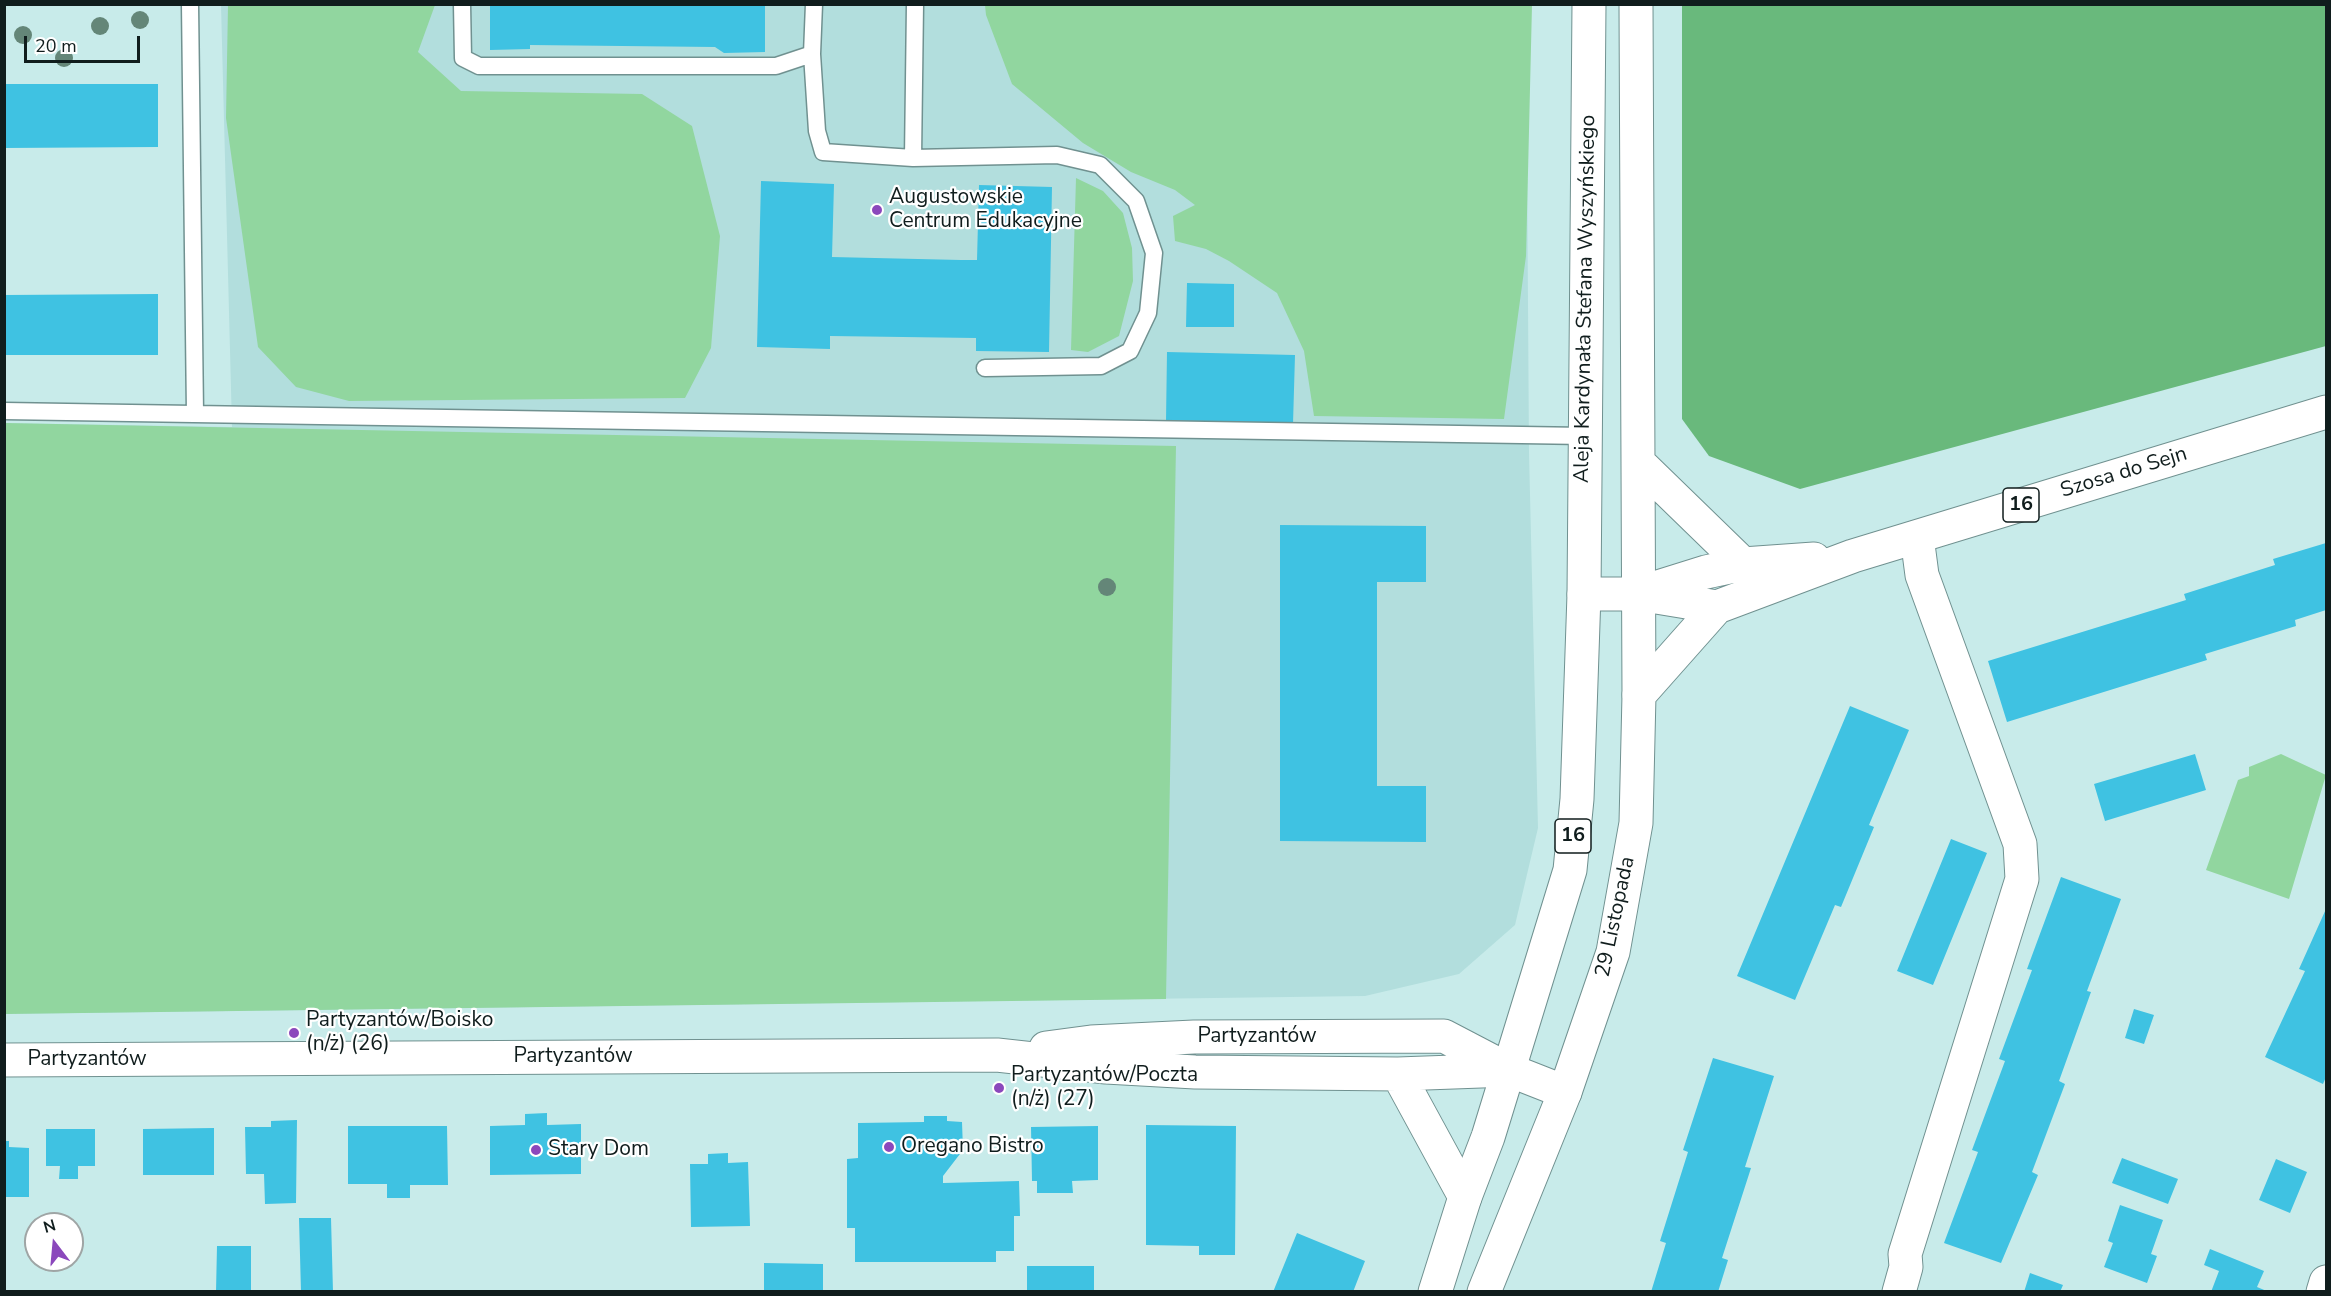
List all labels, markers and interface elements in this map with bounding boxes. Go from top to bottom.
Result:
scale bar [27,24,142,62]
text: 20 m [35,34,77,58]
street label: Aleja Kardynała Stefana Wyszyńskiego [1570,115,1602,483]
place label: Augustowskie Centrum Edukacyjne [889,185,1082,235]
marker: Augustowskie Centrum Edukacyjne [870,203,884,217]
street label: Szosa do Sejn [2058,442,2190,504]
road number: 16 [2003,488,2039,522]
road number: 16 [1555,819,1591,853]
street label: 29 Listopada [1591,854,1641,980]
place label: Partyzantów/Boisko (n/ż) (26) [306,1008,493,1058]
street label: Partyzantów [1197,1024,1317,1050]
marker: Partyzantów/Boisko (n/ż) (26) [287,1026,301,1040]
street label: Partyzantów [513,1044,633,1070]
street label: Partyzantów [27,1047,147,1073]
place label: Partyzantów/Poczta (n/ż) (27) [1011,1063,1198,1113]
marker: Partyzantów/Poczta (n/ż) (27) [992,1081,1006,1095]
place label: Oregano Bistro [901,1134,1044,1160]
place label: Stary Dom [548,1137,649,1163]
marker: Oregano Bistro [882,1140,896,1154]
marker: Stary Dom [529,1143,543,1157]
north arrow [24,1212,84,1272]
text: N [41,1214,58,1239]

